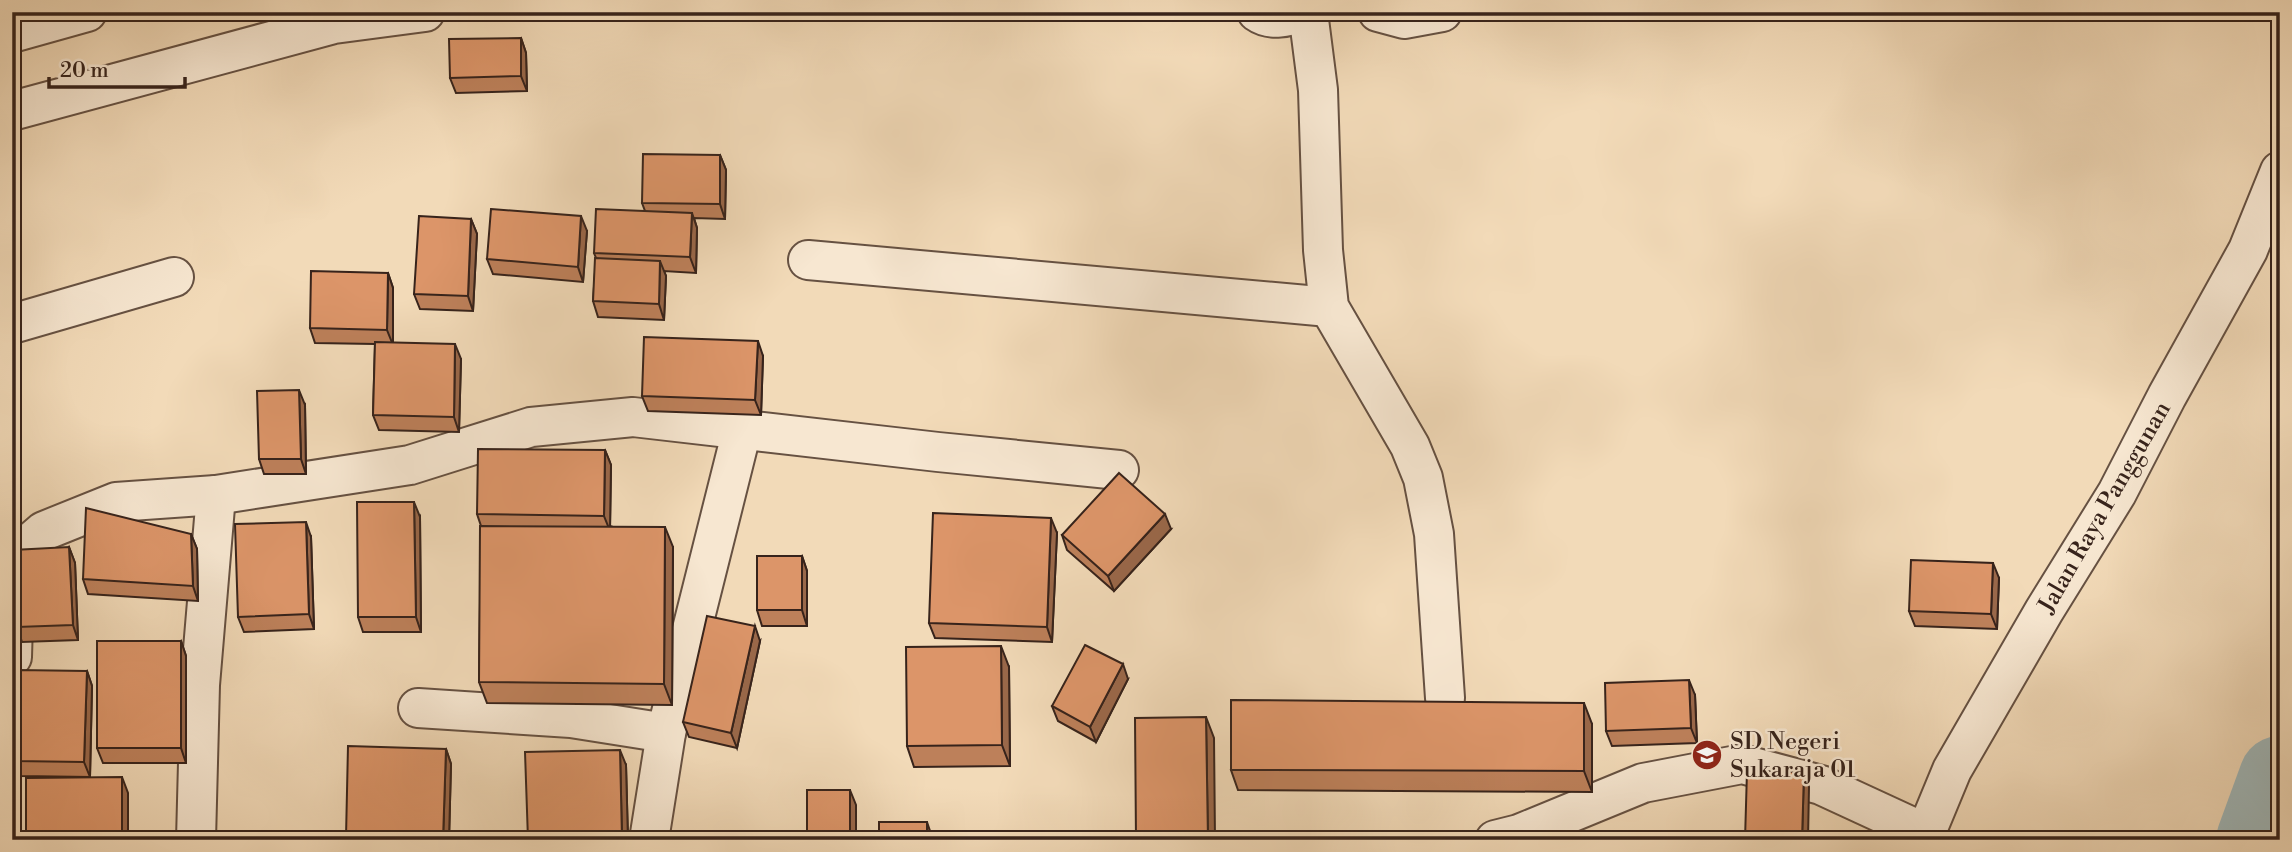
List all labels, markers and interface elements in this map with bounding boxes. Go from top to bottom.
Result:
scale bar [49,46,186,90]
text: 20 m [60,58,109,84]
street label: Jalan Raya Panggunan [2032,396,2178,620]
place label: SD Negeri Sukaraja 01 [1730,727,1856,785]
school or university icon: SD Negeri Sukaraja 01 [1690,738,1724,772]

